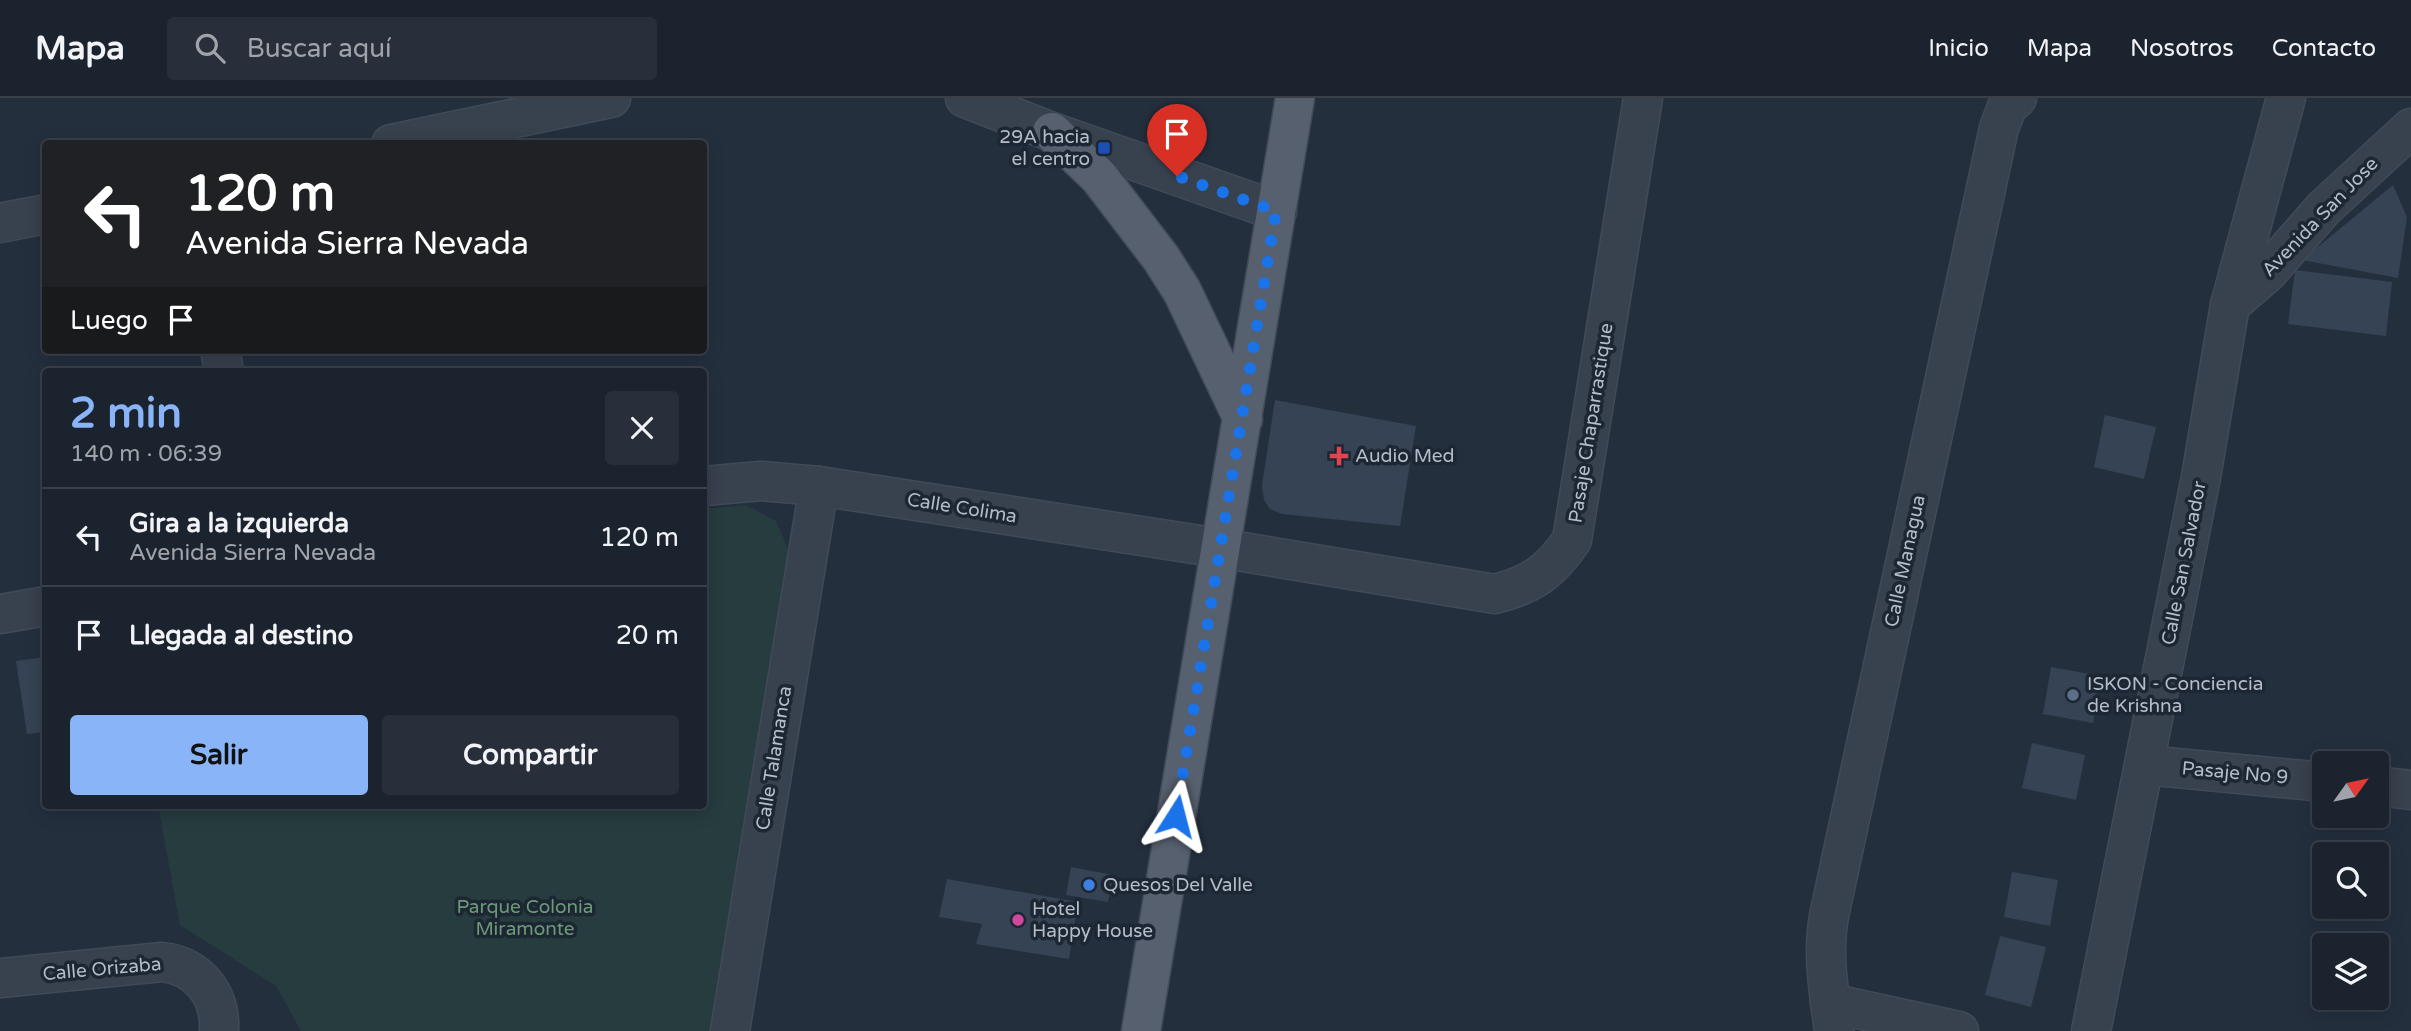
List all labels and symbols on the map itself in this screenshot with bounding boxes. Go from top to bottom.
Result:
pin [1147,104,1207,176]
place label: 29A hacia el centro [999,126,1090,170]
marker: 29A hacia el centro [1096,140,1112,156]
street label: Avenida San Jose [2257,153,2383,281]
street label: Pasaje Chaparrastique [1564,322,1618,524]
place label: Audio Med [1355,445,1455,467]
marker: Audio Med [1329,446,1349,466]
street label: Calle San Salvador [2157,478,2211,647]
street label: Calle Colima [905,488,1019,528]
street label: Calle Managua [1880,493,1930,629]
place label: ISKON - Conciencia de Krishna [2087,673,2263,717]
street label: Calle Talamanca [752,684,796,832]
marker: ISKON - Conciencia de Krishna [2065,687,2081,703]
north arrow [2312,751,2389,828]
street label: Pasaje No 9 [2181,757,2289,789]
position arrow [1139,779,1213,853]
place label: Quesos Del Valle [1103,874,1253,896]
marker: Quesos Del Valle [1081,877,1097,893]
park label: Parque Colonia Miramonte [457,896,593,940]
place label: Hotel Happy House [1032,898,1153,942]
marker: Hotel Happy House [1010,912,1026,928]
street label: Calle Orizaba [42,953,162,985]

